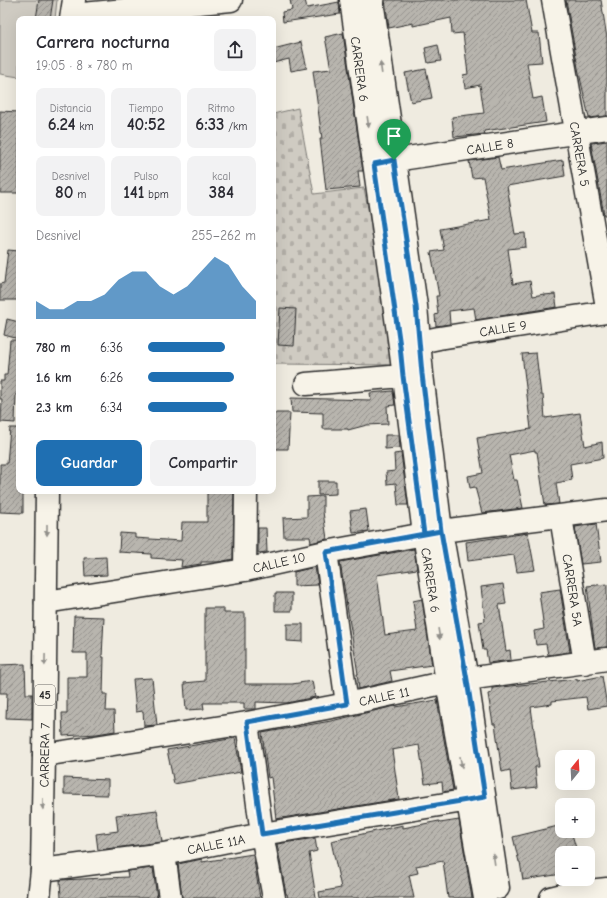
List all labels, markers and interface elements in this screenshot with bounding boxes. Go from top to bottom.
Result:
button: share [214,29,256,71]
text: Carrera nocturna [36,32,170,53]
street label: CARRERA 6 [348,36,371,103]
text: 19:05 · 8 × 780 m [36,58,132,73]
one-way arrow [378,62,384,74]
text: Distancia [50,102,92,115]
text: Tiempo [129,102,163,115]
text: Ritmo [208,102,235,115]
text: 6.24 [48,115,76,134]
text: 40:52 [127,115,165,134]
text: 6:33 [195,115,224,134]
one-way arrow [365,116,371,128]
pin [377,119,411,160]
text: km [76,120,94,133]
text: /km [224,120,247,133]
street label: CARRERA 5 [566,121,593,188]
icon: arrive [383,125,405,147]
street label: CALLE 8 [465,135,515,158]
text: Desnivel [52,170,90,183]
text: Pulso [134,170,158,183]
text: kcal [212,170,231,183]
text: 80 [55,183,73,202]
text: 141 [123,183,144,202]
text: 384 [209,183,234,202]
text: m [73,188,86,201]
text: bpm [144,188,169,201]
text: Desnivel [36,228,81,243]
text: 255–262 m [192,228,256,243]
street label: CALLE 9 [478,317,528,340]
text: 780 m [36,340,71,355]
text: 6:36 [100,340,123,355]
text: 1.6 km [36,370,72,385]
text: 6:26 [100,370,123,385]
text: 2.3 km [36,400,73,415]
text: 6:34 [100,400,122,415]
button: Guardar [36,440,142,486]
button: Compartir [150,440,256,486]
one-way arrow [44,524,50,537]
street label: CARRERA 6 [418,547,443,614]
street label: CALLE 10 [251,549,307,576]
street label: CARRERA 5A [559,553,586,628]
one-way arrow [437,628,443,640]
one-way arrow [42,654,48,667]
street label: CALLE 11 [358,684,411,709]
road number: 45 [35,685,55,705]
street label: CARRERA 7 [36,723,53,787]
north arrow [555,750,595,790]
map controls [555,750,595,886]
one-way arrow [458,756,464,768]
one-way arrow [40,798,46,811]
button: + [555,798,595,838]
street label: CALLE 11A [186,831,247,857]
button: − [555,846,595,886]
one-way arrow [491,853,497,865]

